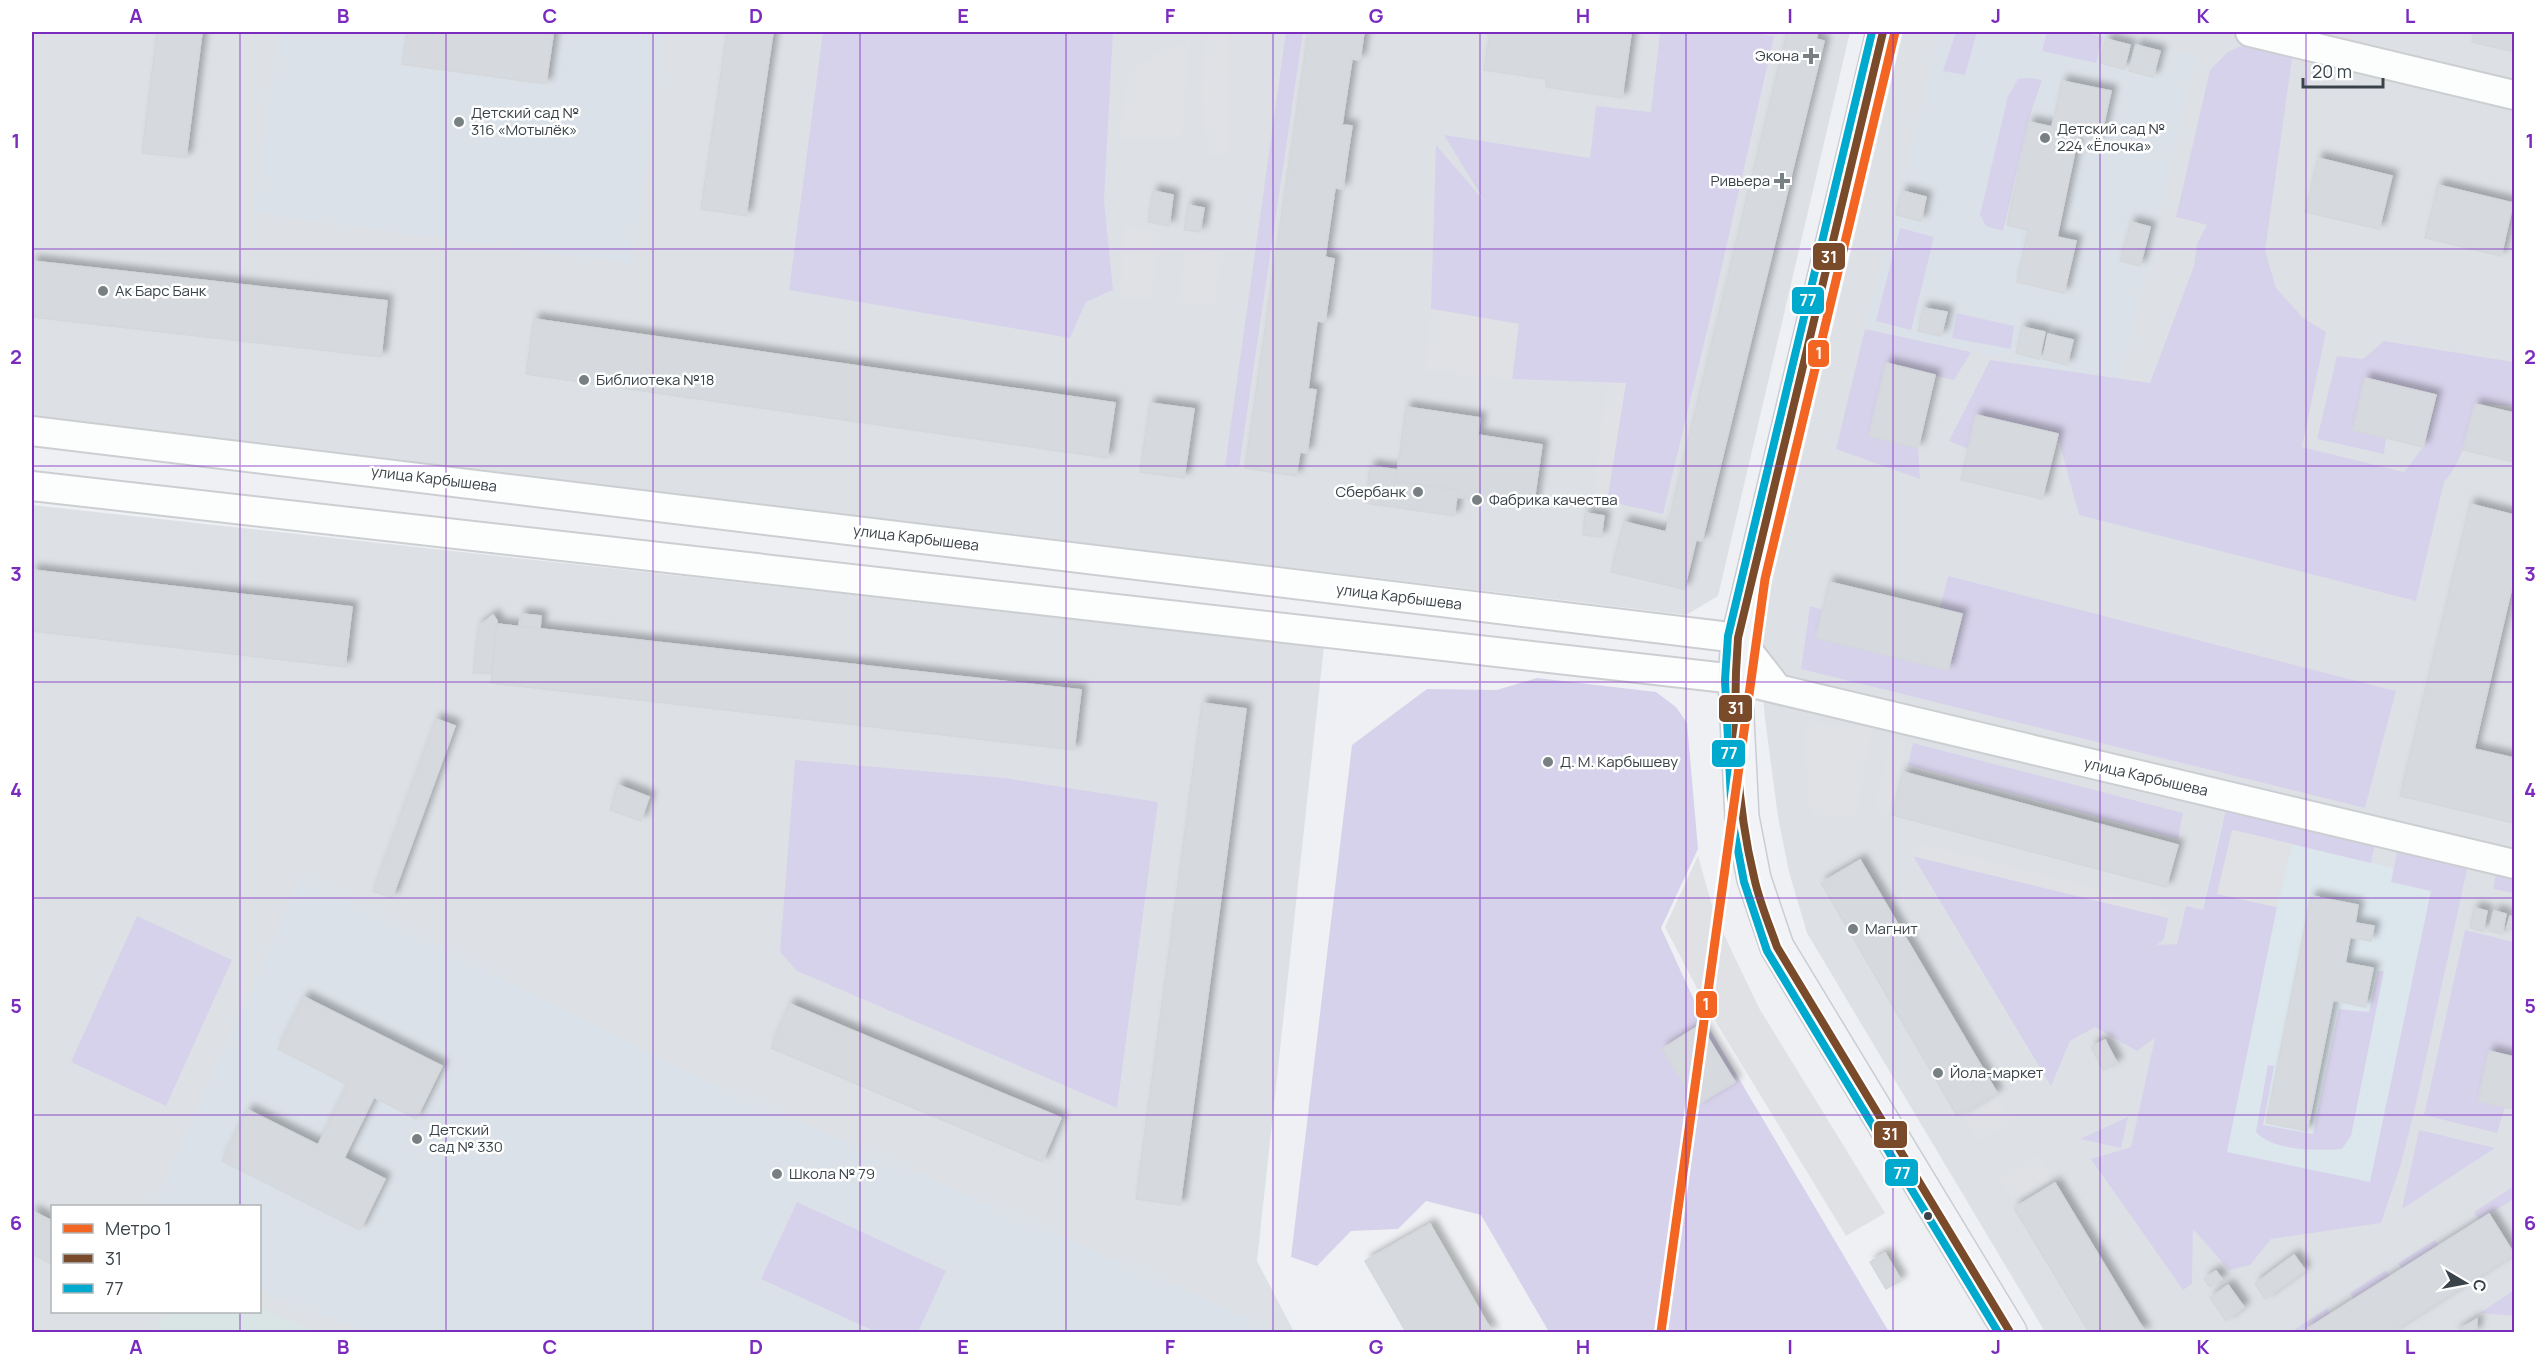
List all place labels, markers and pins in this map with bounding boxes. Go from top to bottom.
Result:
place label: Экона [1755,45,1799,66]
marker: Экона [1804,49,1818,63]
place label: Детский сад № 316 «Мотылёк» [471,102,579,140]
marker: Детский сад № 316 «Мотылёк» [452,115,466,129]
place label: Детский сад № 224 «Ёлочка» [2057,118,2165,156]
marker: Детский сад № 224 «Ёлочка» [2038,131,2052,145]
place label: Ривьера [1710,170,1770,191]
marker: Ривьера [1775,174,1789,188]
place label: Ак Барс Банк [115,280,207,301]
marker: Ак Барс Банк [96,284,110,298]
place label: Библиотека №18 [596,369,714,390]
marker: Библиотека №18 [577,373,591,387]
place label: Сбербанк [1335,481,1407,502]
marker: Сбербанк [1411,485,1425,499]
place label: Фабрика качества [1489,489,1618,510]
marker: Фабрика качества [1470,493,1484,507]
place label: Д. М. Карбышеву [1560,751,1678,772]
marker: Д. М. Карбышеву [1541,755,1555,769]
place label: Магнит [1865,918,1918,939]
marker: Магнит [1846,922,1860,936]
place label: Йола-маркет [1950,1062,2044,1083]
marker: Йола-маркет [1931,1066,1945,1080]
place label: Детский сад № 330 [429,1119,503,1157]
marker: Детский сад № 330 [410,1132,424,1146]
place label: Школа № 79 [789,1163,875,1184]
marker: Школа № 79 [770,1167,784,1181]
unlabelled marker [1922,1210,1934,1222]

